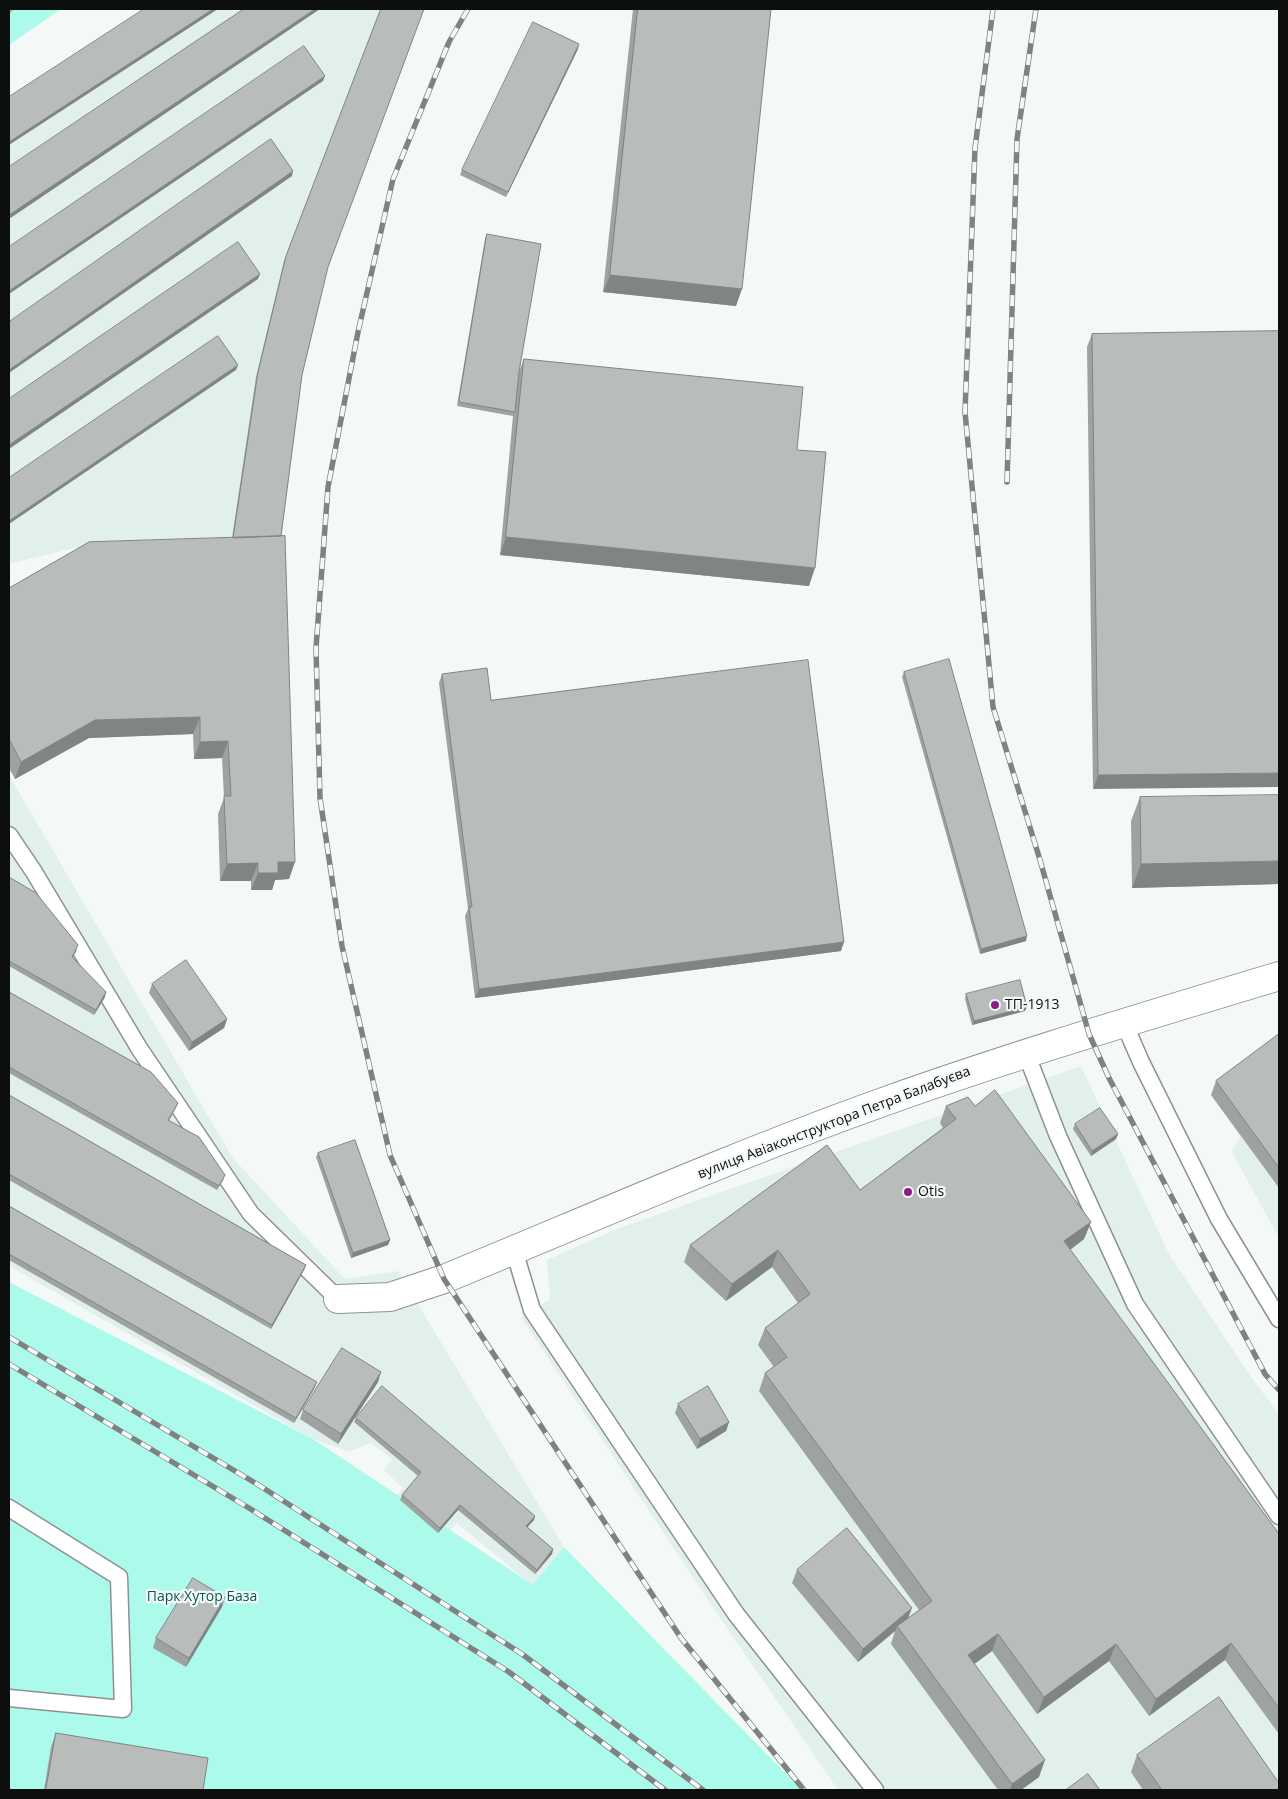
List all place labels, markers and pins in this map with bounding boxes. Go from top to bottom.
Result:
place label: ТП-1913 [1005,997,1059,1013]
marker: ТП-1913 [989,999,1001,1011]
place label: Otis [918,1184,944,1200]
marker: Otis [902,1186,914,1198]

